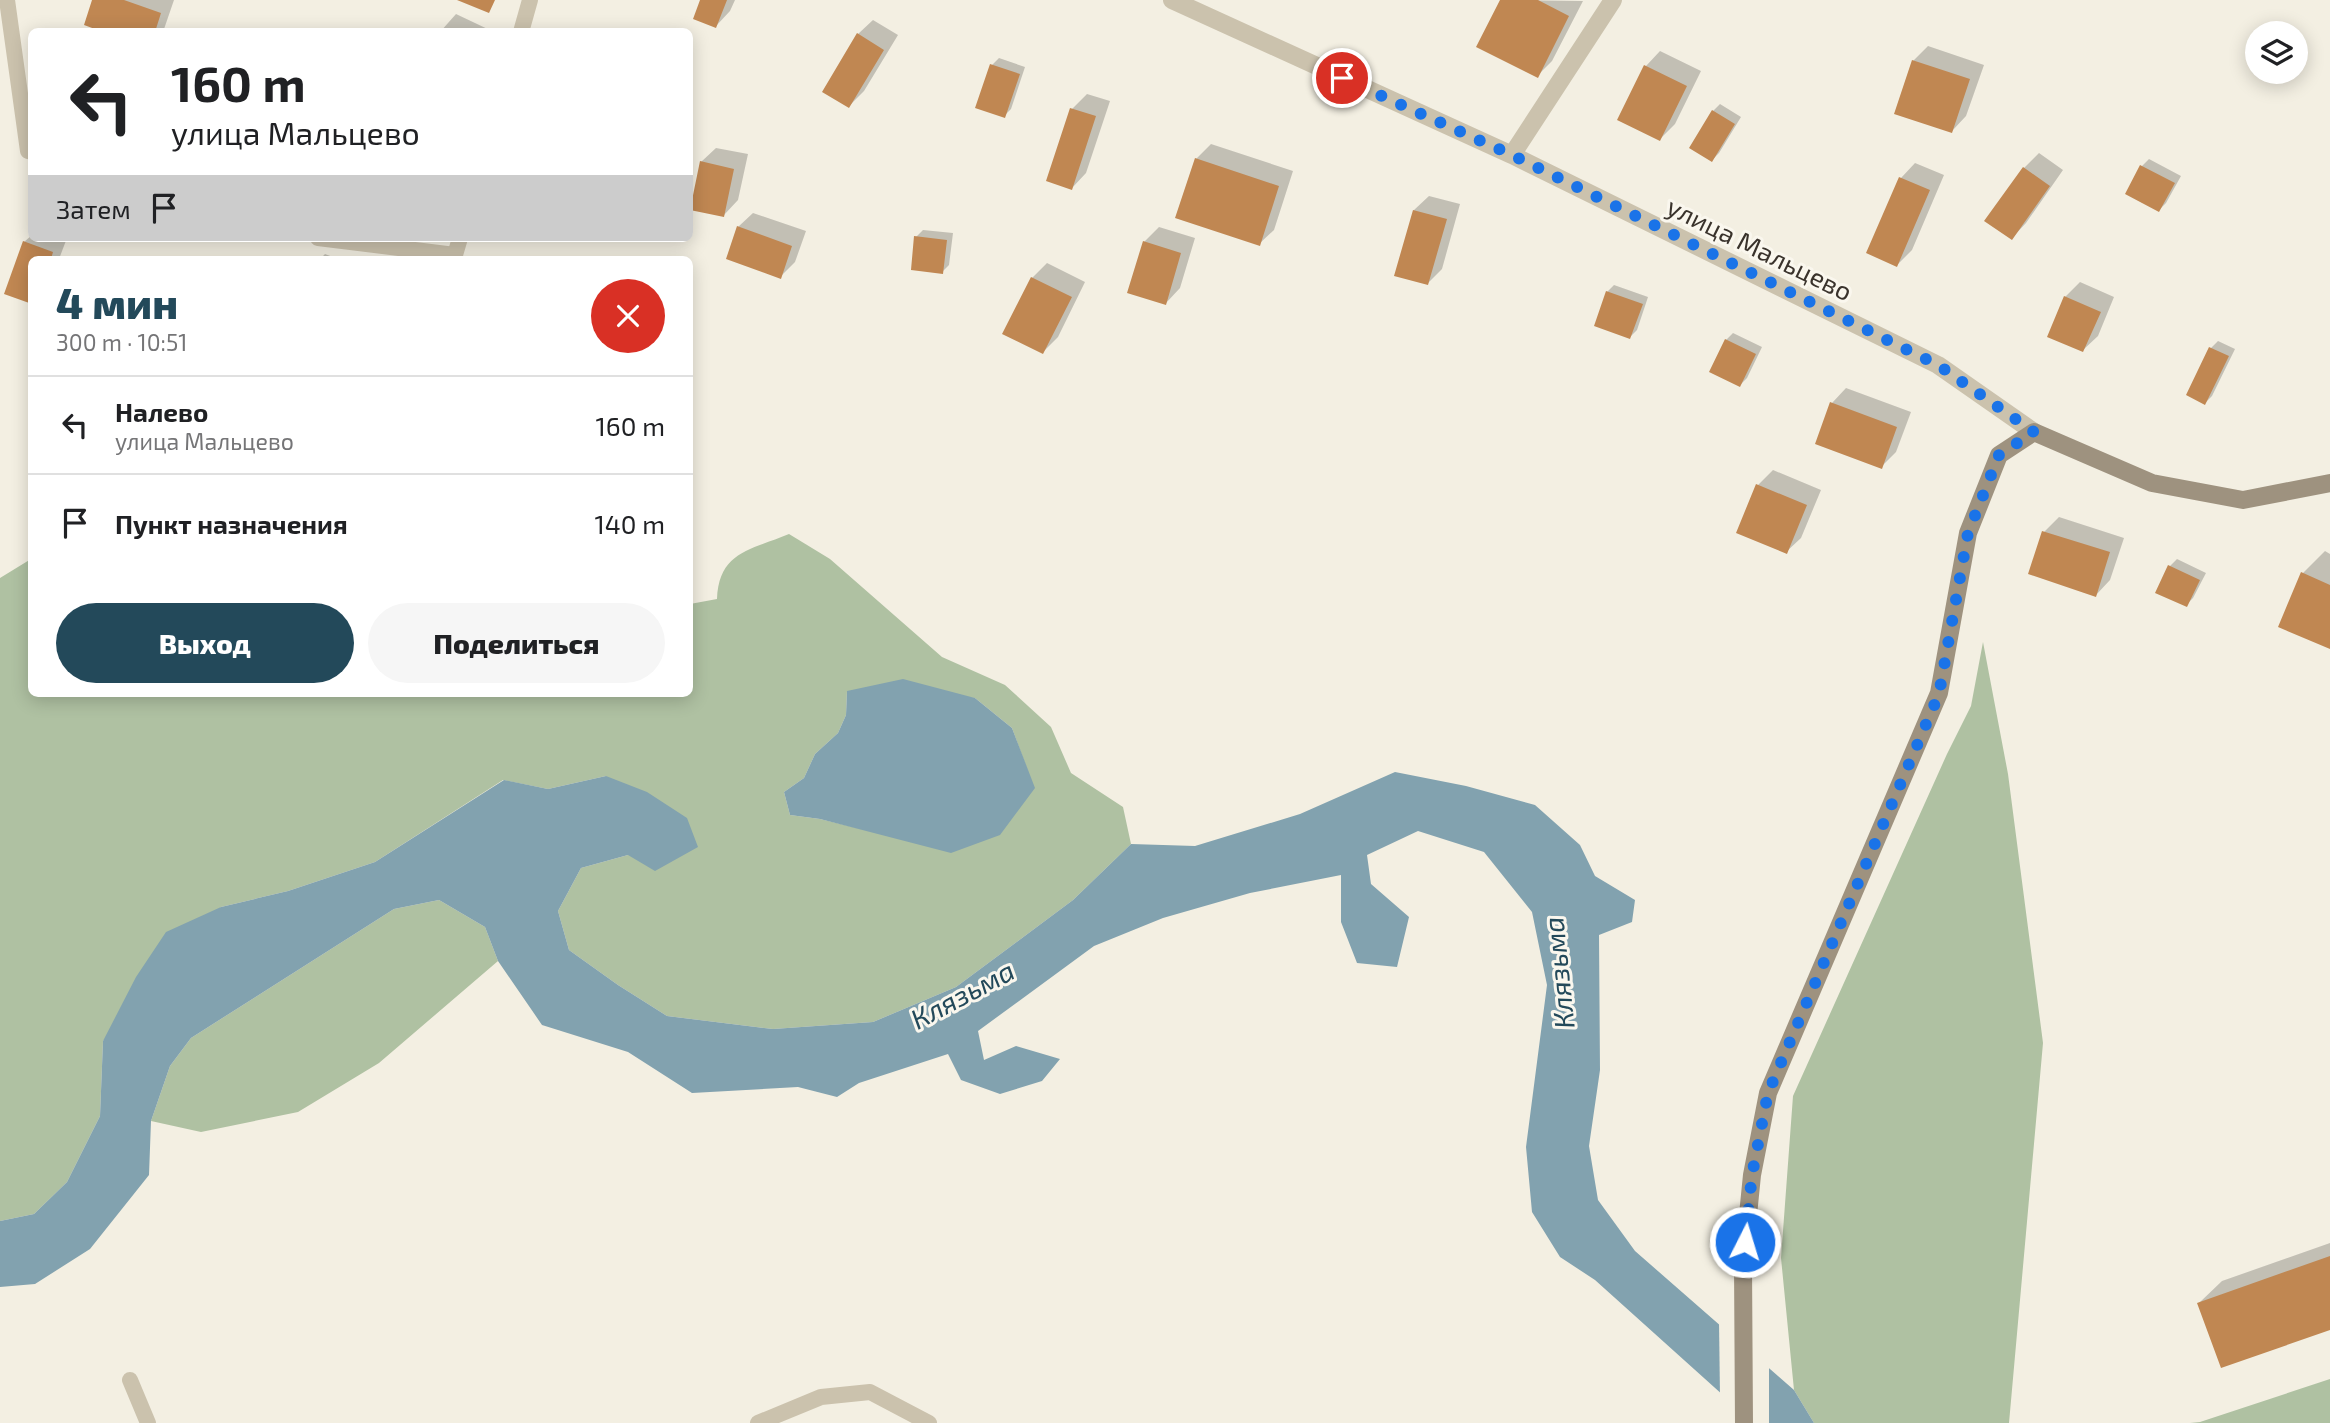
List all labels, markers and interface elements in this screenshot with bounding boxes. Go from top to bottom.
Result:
map controls [2245,21,2308,84]
button: layers [2245,21,2308,84]
pin [1312,48,1372,108]
text: 160 m [171,53,306,112]
icon: left [56,56,147,147]
icon: arrive [1323,59,1361,97]
text: улица Мальцево [171,113,420,151]
icon: arrive [145,189,183,227]
street label: улица Мальцево [1662,190,1858,307]
text: Затем [56,193,131,224]
text: 4 мин [56,277,178,327]
button: close [591,279,665,353]
text: 300 m · 10:51 [56,328,187,356]
text: Налево [115,396,208,427]
icon: left [56,406,94,444]
text: 160 m [596,410,665,441]
text: улица Мальцево [115,427,294,455]
icon: arrive [56,504,94,542]
text: Пункт назначения [115,508,348,539]
text: 140 m [594,508,665,539]
button: Выход [56,603,354,683]
button: Поделиться [368,603,665,683]
water label: Клязьма [1535,915,1581,1031]
water label: Клязьма [904,953,1020,1035]
position arrow [1708,1205,1782,1279]

